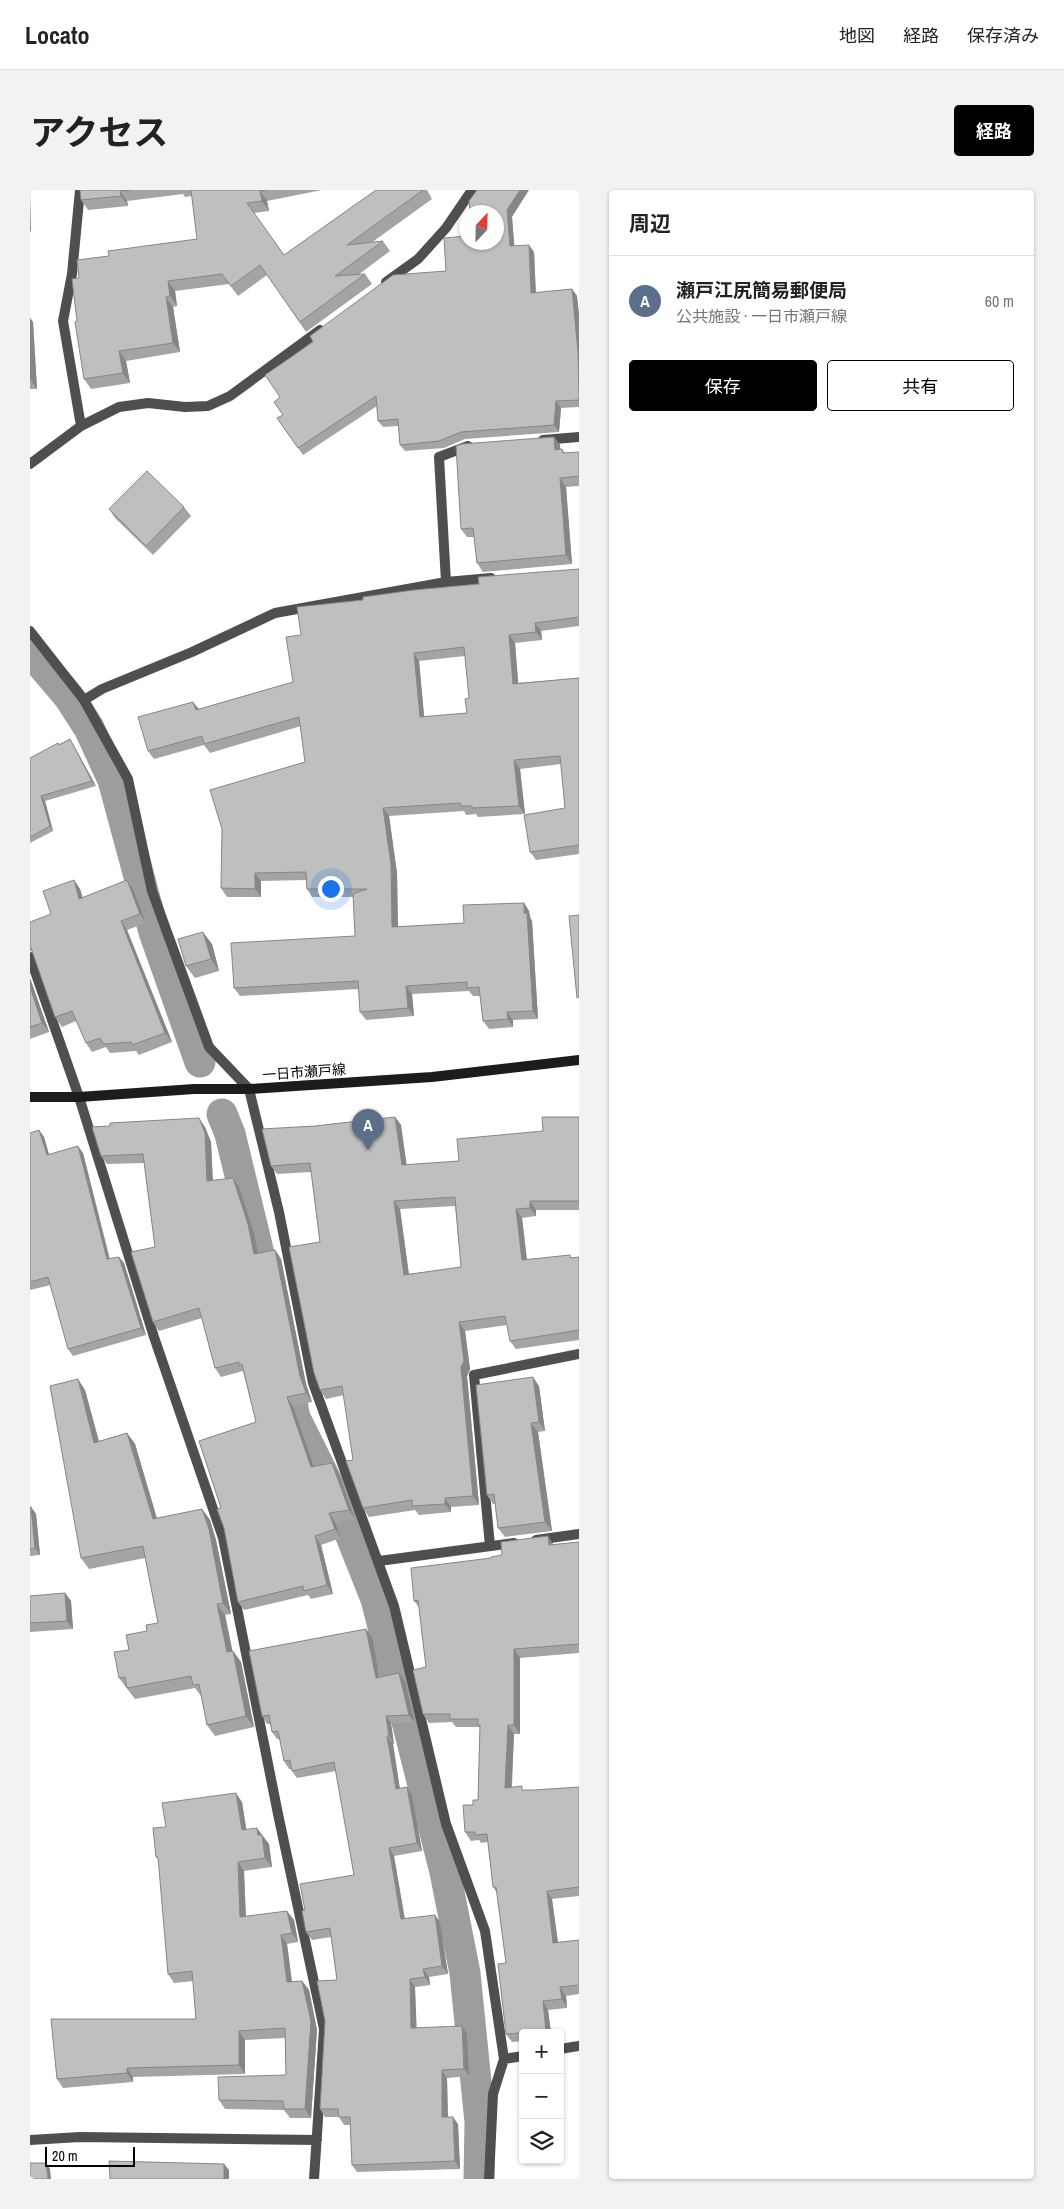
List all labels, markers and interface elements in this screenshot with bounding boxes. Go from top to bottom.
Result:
text: Locato [25,19,90,51]
text: 地図 [839,23,875,48]
text: 経路 [903,23,939,48]
text: 保存済み [967,23,1039,48]
button: 経路 [954,105,1034,156]
text: アクセス [30,109,168,156]
north arrow [459,205,504,250]
text: 周辺 [629,209,671,238]
text: 瀬戸江尻簡易郵便局 [676,277,847,303]
text: A [640,290,650,312]
text: 60 m [985,290,1014,312]
text: 公共施設 · 一日市瀬戸線 [676,305,847,327]
button: 保存 [629,360,817,411]
button: 共有 [827,360,1014,411]
your location [318,876,344,902]
street label: 一日市瀬戸線 [261,1060,347,1084]
pin: A [352,1109,384,1150]
map controls [519,2029,564,2164]
button: + [519,2029,564,2074]
button: − [519,2074,564,2119]
button: layers [519,2119,564,2164]
scale bar [45,2144,135,2167]
text: 20 m [52,2147,78,2165]

